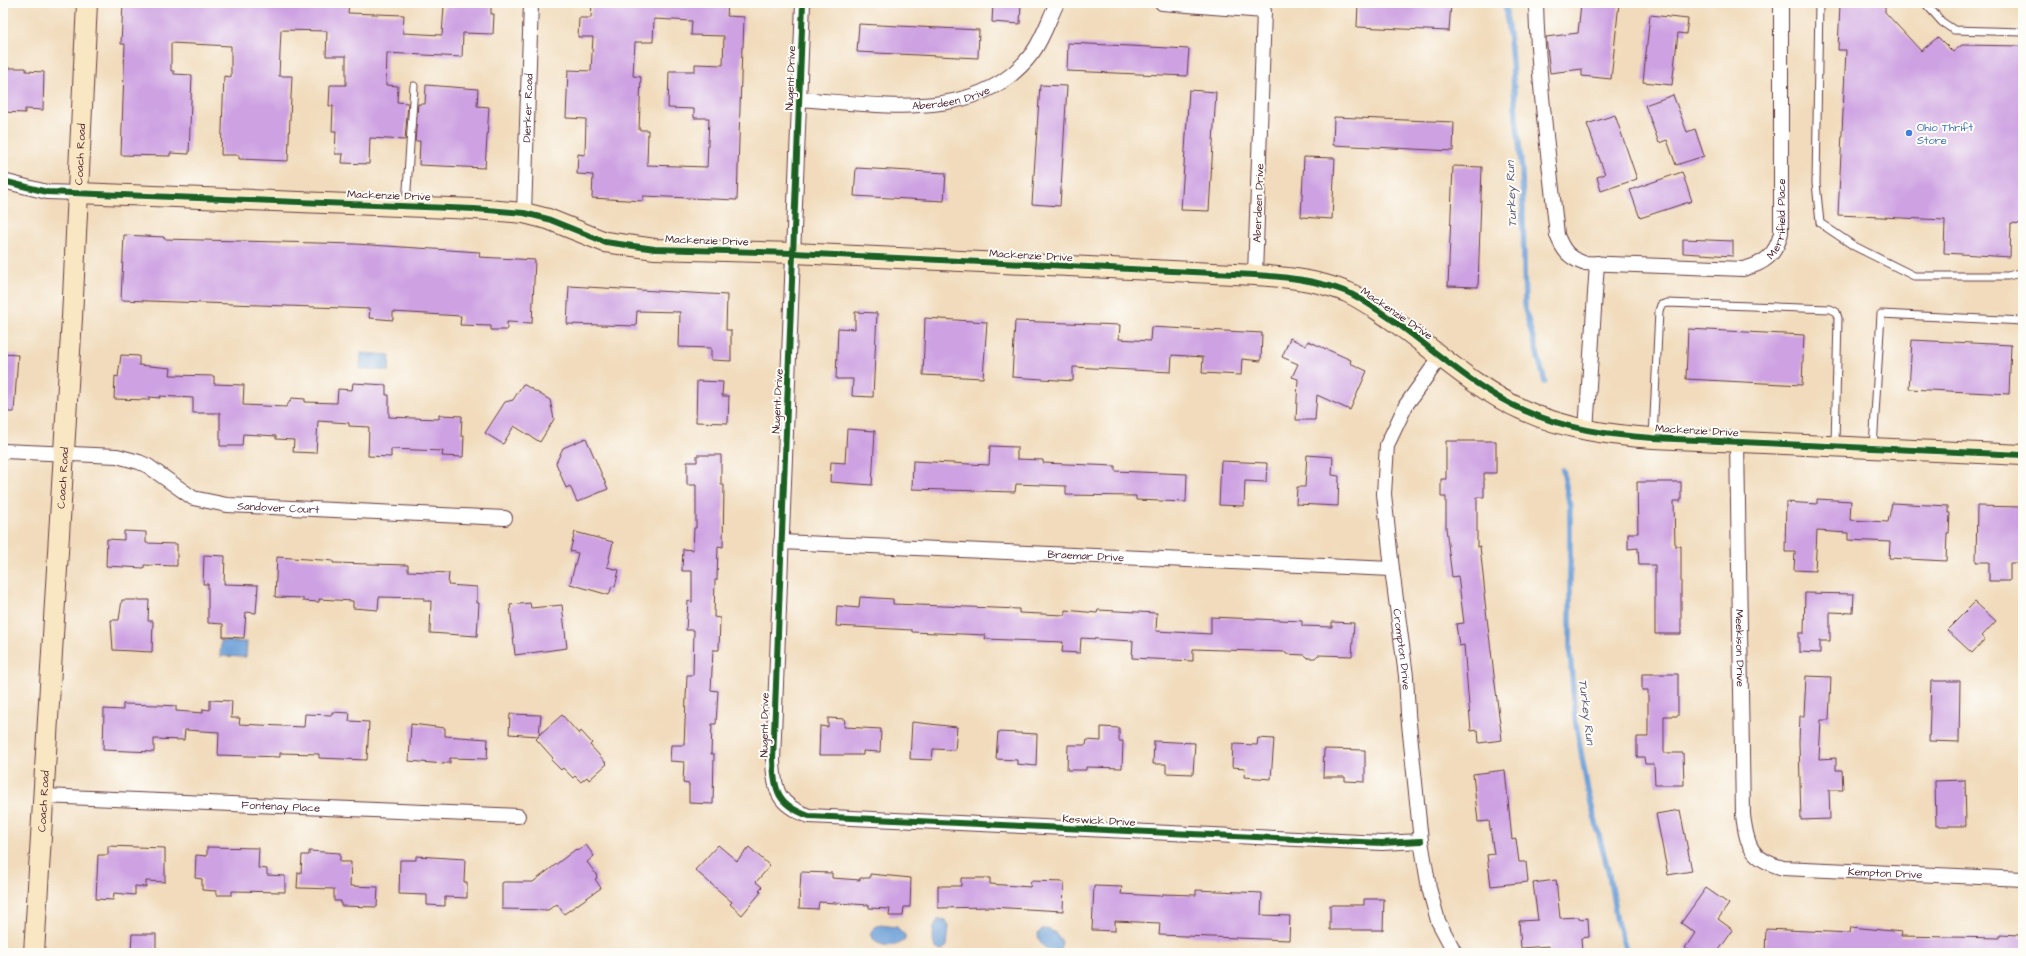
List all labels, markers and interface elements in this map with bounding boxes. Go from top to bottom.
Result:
street label: Nugent Drive [782,45,800,111]
street label: Dierker Road [519,73,537,143]
street label: Aberdeen Drive [912,83,992,113]
place label: Ohio Thrift Store [1917,120,1974,148]
street label: Coach Road [71,123,89,186]
marker: Ohio Thrift Store [1904,128,1914,138]
water label: Turkey Run [1502,160,1521,227]
street label: Aberdeen Drive [1250,163,1267,243]
street label: Merrifield Place [1763,179,1789,262]
street label: Mackenzie Drive [347,187,431,204]
street label: Mackenzie Drive [665,232,749,249]
street label: Mackenzie Drive [989,246,1073,265]
street label: Mackenzie Drive [1358,284,1436,343]
street label: Nugent Drive [768,368,788,434]
street label: Mackenzie Drive [1655,421,1739,440]
street label: Coach Road [54,446,72,509]
street label: Sandover Court [237,498,320,517]
street label: Braemar Drive [1047,547,1124,565]
street label: Crompton Drive [1389,608,1414,690]
street label: Meekison Drive [1732,609,1748,687]
water label: Turkey Run [1574,678,1599,747]
street label: Nugent Drive [756,692,774,758]
street label: Coach Road [34,770,53,833]
street label: Fontenay Place [241,797,320,816]
street label: Keswick Drive [1062,811,1136,830]
street label: Kempton Drive [1848,864,1923,882]

